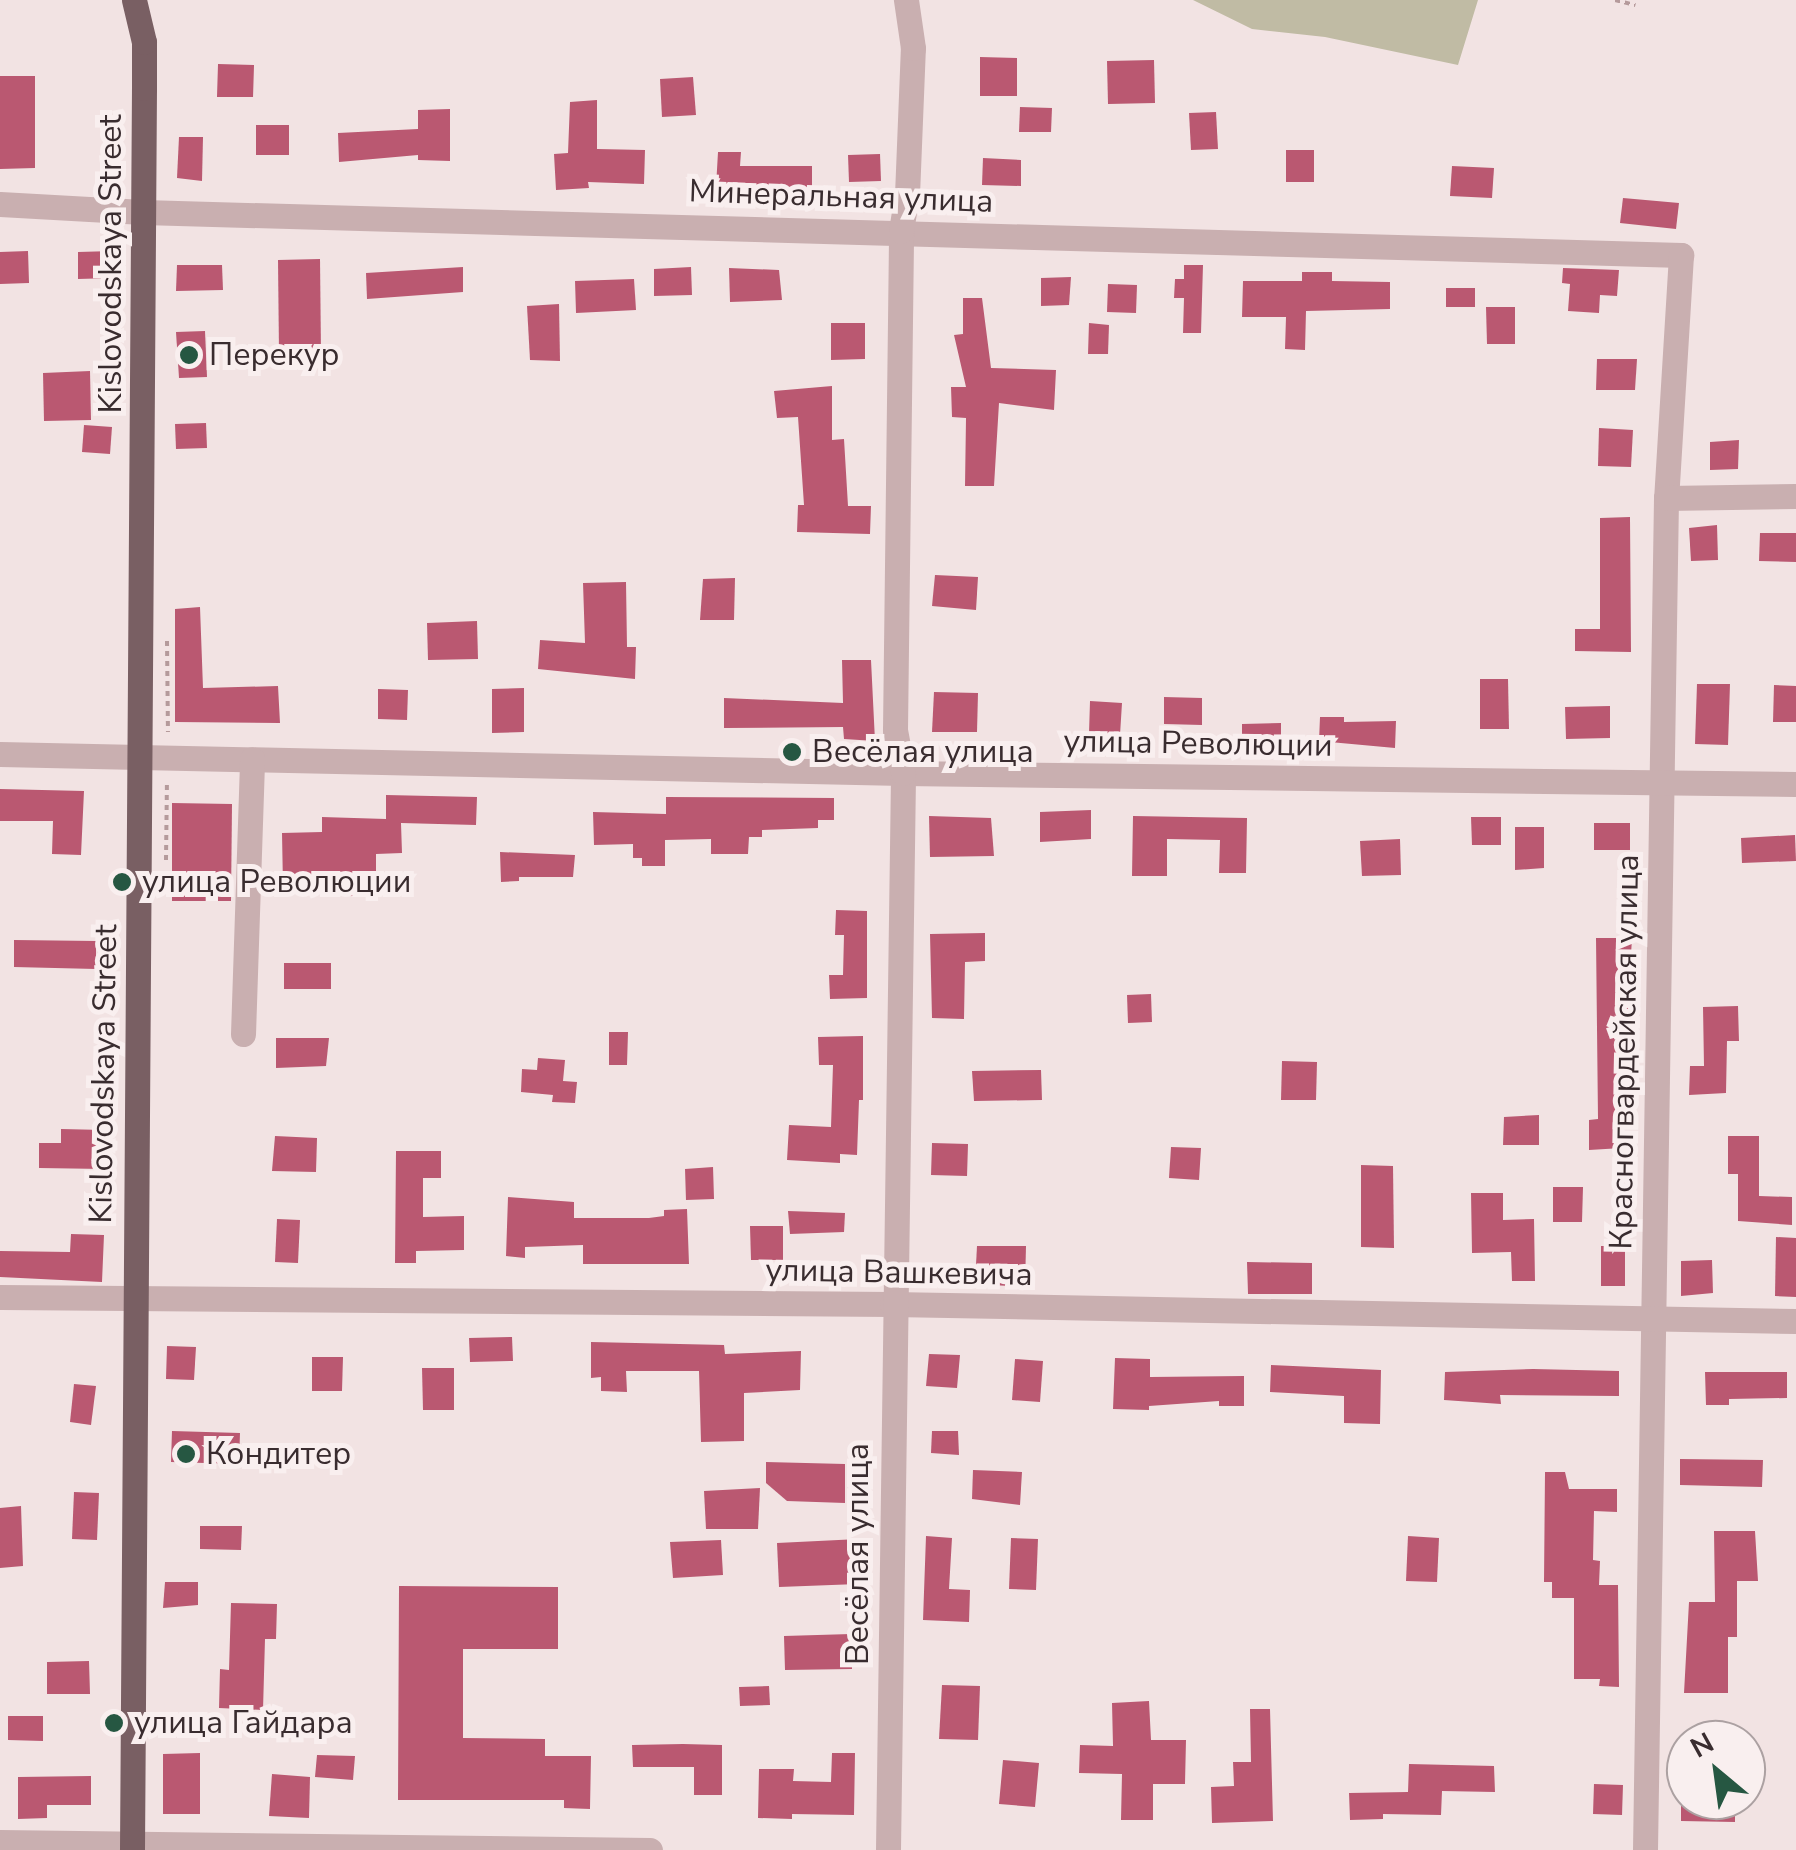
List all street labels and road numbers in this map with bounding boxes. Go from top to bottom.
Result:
street label: Kislovodskaya Street [92,114,130,414]
street label: Минеральная улица [688,172,994,222]
street label: улица Революции [1063,722,1333,766]
street label: Красногвардейская улица [1602,854,1648,1250]
street label: Kislovodskaya Street [82,924,126,1224]
street label: улица Вашкевича [765,1251,1033,1295]
street label: Весёлая улица [839,1443,877,1665]

